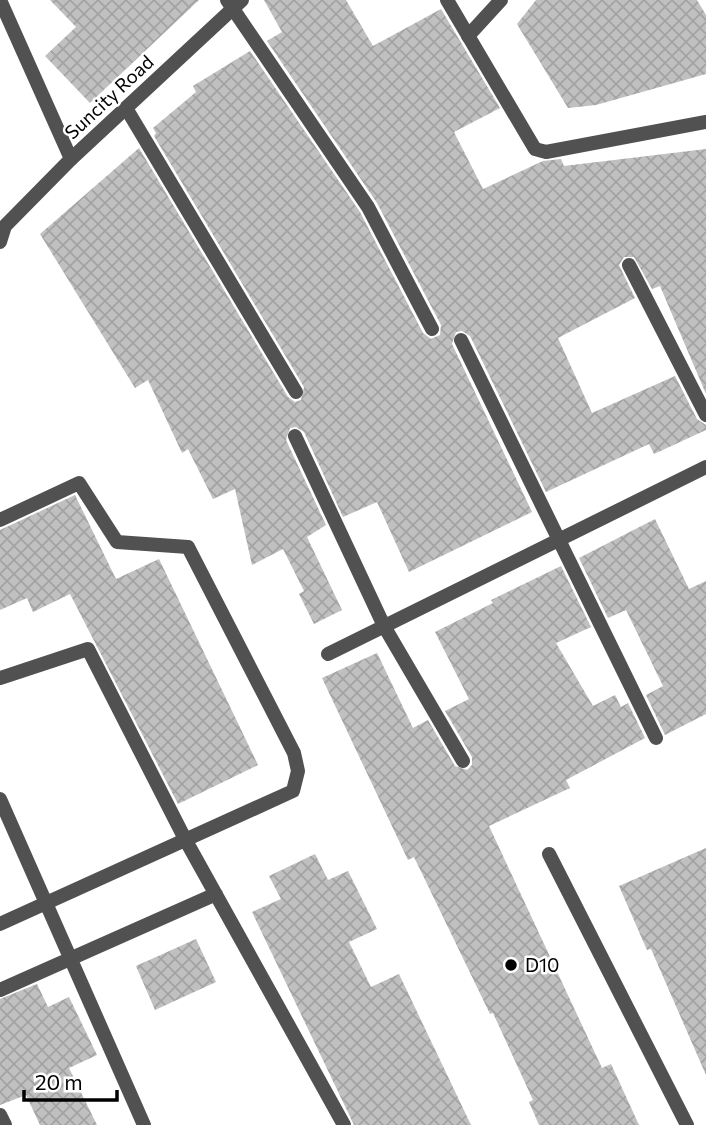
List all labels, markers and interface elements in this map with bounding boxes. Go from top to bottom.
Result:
street label: Suncity Road [60,50,158,143]
place label: D10 [525,953,560,976]
marker: D10 [503,957,519,973]
scale bar [24,1058,117,1102]
text: 20 m [35,1069,83,1094]

